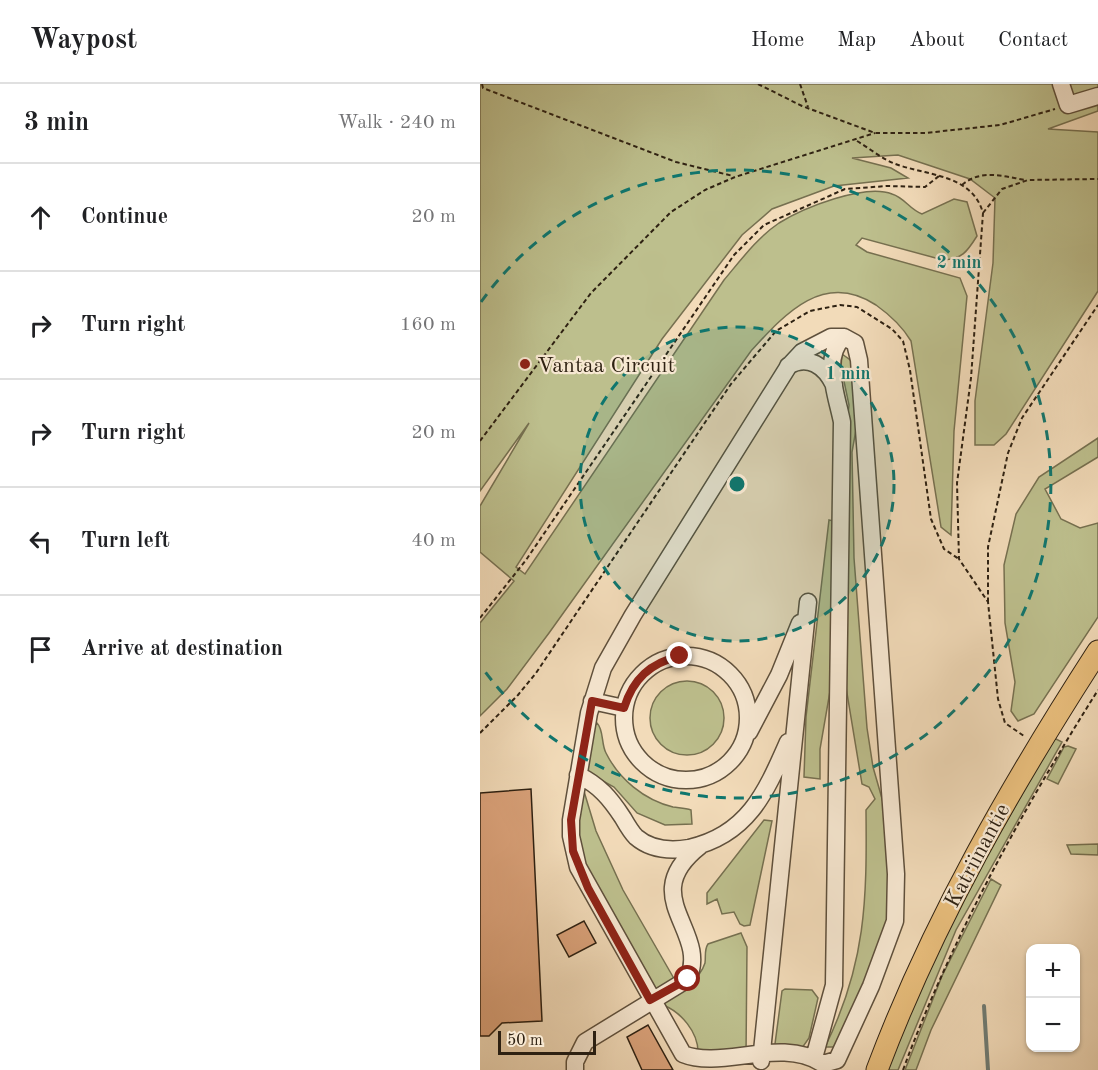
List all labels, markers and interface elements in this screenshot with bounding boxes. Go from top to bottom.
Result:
text: Waypost [30,27,137,55]
text: Home [751,30,804,51]
text: Map [837,30,876,51]
text: About [909,30,965,51]
text: Contact [998,30,1068,51]
text: 3 min [24,110,89,136]
text: Walk · 240 m [337,113,456,133]
icon: ahead [24,201,57,234]
text: Continue [81,206,168,228]
text: 20 m [411,207,456,227]
text: 2 min [936,254,982,272]
icon: right [24,309,57,342]
text: Turn right [81,314,185,336]
text: 160 m [400,315,456,335]
place label: Vantaa Circuit [537,355,675,377]
marker: Vantaa Circuit [518,357,532,371]
text: 1 min [825,365,871,383]
icon: right [24,417,57,450]
text: Turn right [81,422,185,444]
text: 20 m [411,423,456,443]
centre of rings [727,474,747,494]
icon: left [24,525,57,558]
text: Turn left [81,530,170,552]
text: 40 m [411,531,456,551]
icon: arrive [24,633,57,666]
text: Arrive at destination [81,638,283,660]
route end [666,642,692,668]
street label: Katriinantie [941,800,1014,912]
map controls [1026,944,1080,1052]
button: + [1026,944,1080,998]
route start [674,965,700,991]
button: − [1026,998,1080,1052]
scale bar [498,1028,596,1056]
text: 50 m [507,1033,543,1049]

